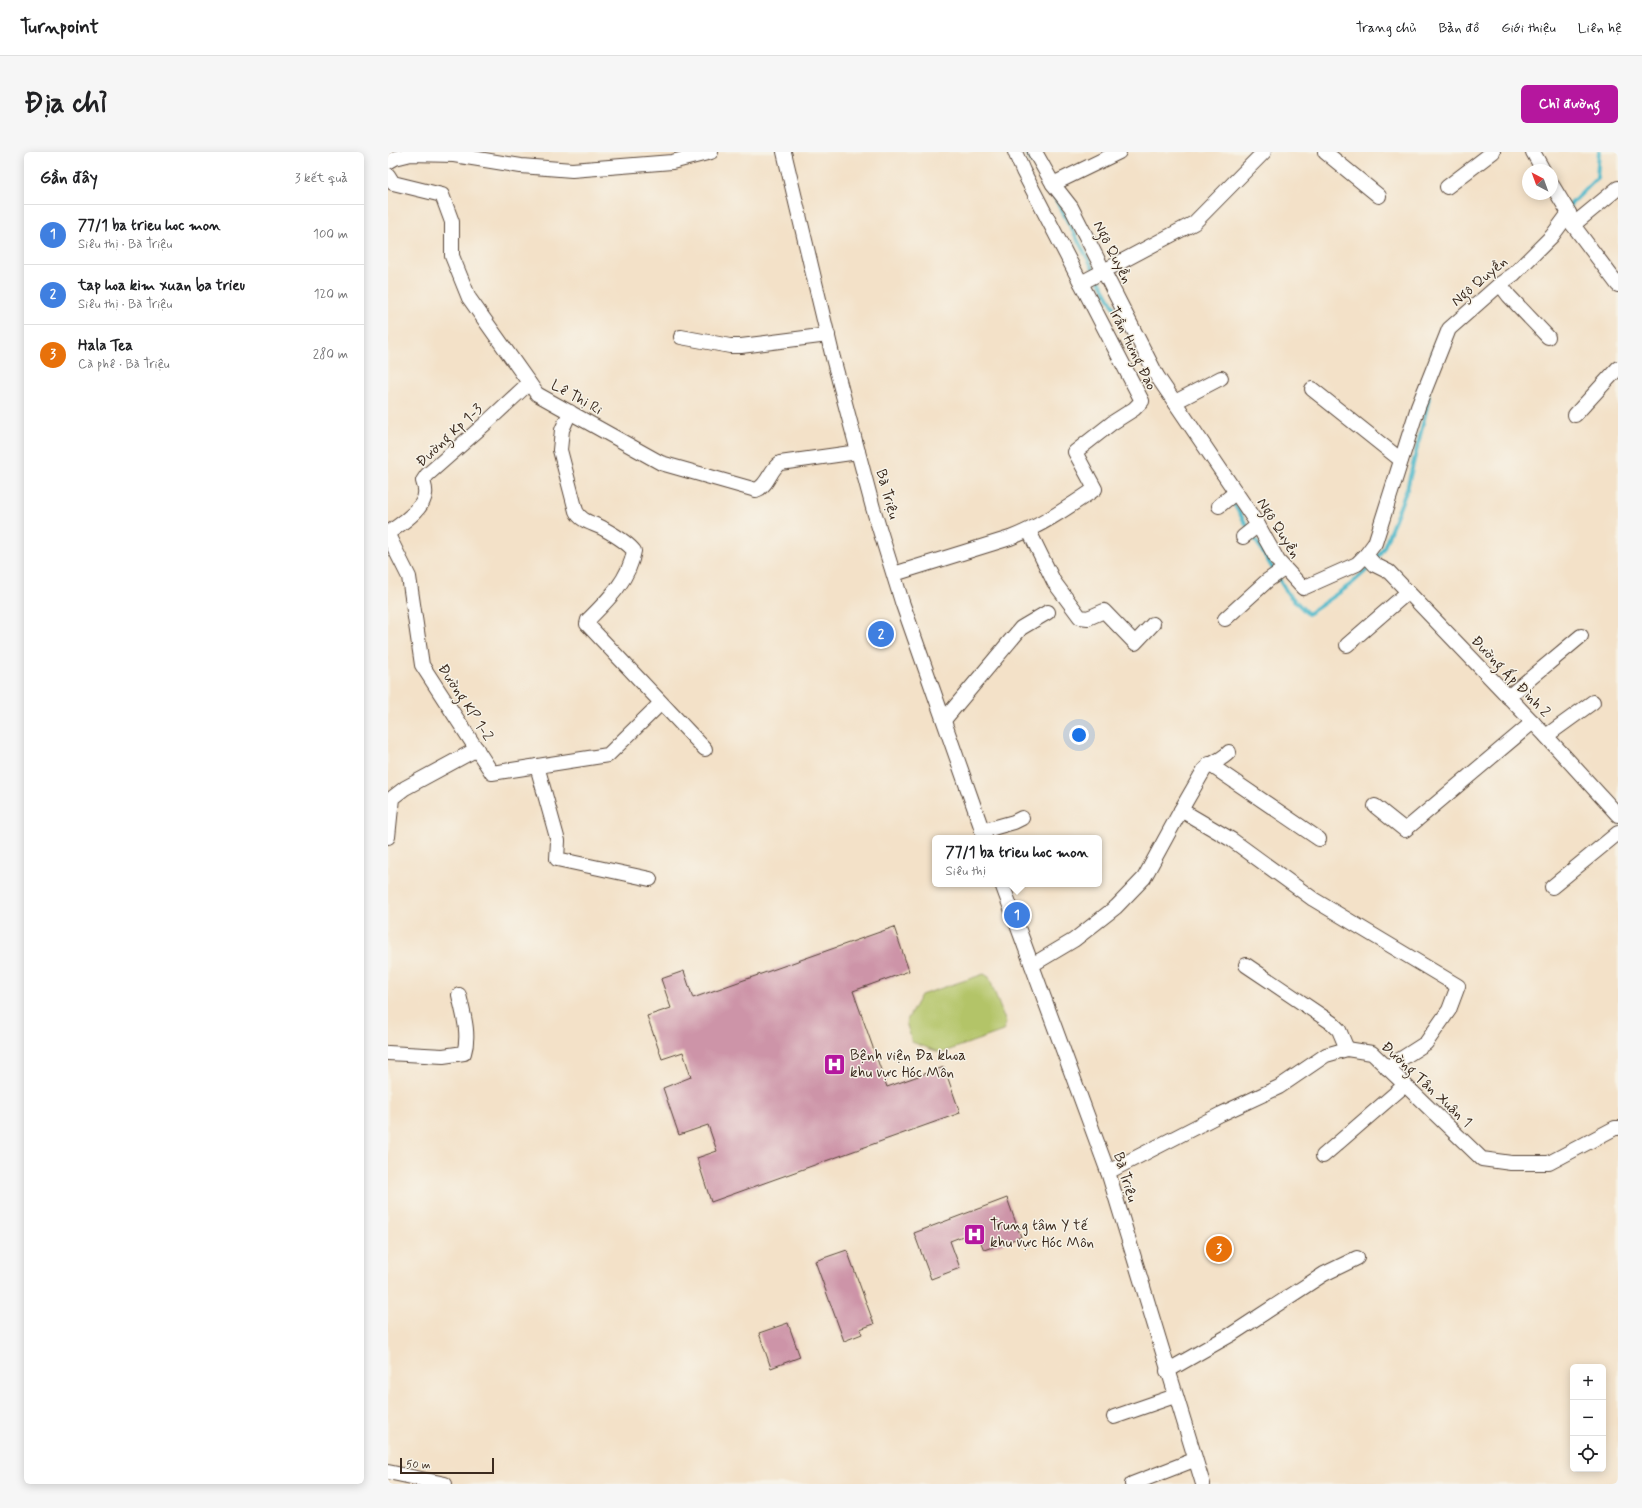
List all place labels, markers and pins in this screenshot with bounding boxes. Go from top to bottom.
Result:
pin: 2 [868,619,894,649]
pin: 1 [1004,900,1030,930]
place label: Bệnh viện Đa khoa khu vực Hóc Môn [850,1046,966,1083]
hospital icon: Bệnh viện Đa khoa khu vực Hóc Môn [821,1051,847,1077]
place label: Trung tâm Y tế khu vực Hóc Môn [990,1216,1094,1253]
hospital icon: Trung tâm Y tế khu vực Hóc Môn [961,1221,987,1247]
pin: 3 [1206,1234,1232,1264]

